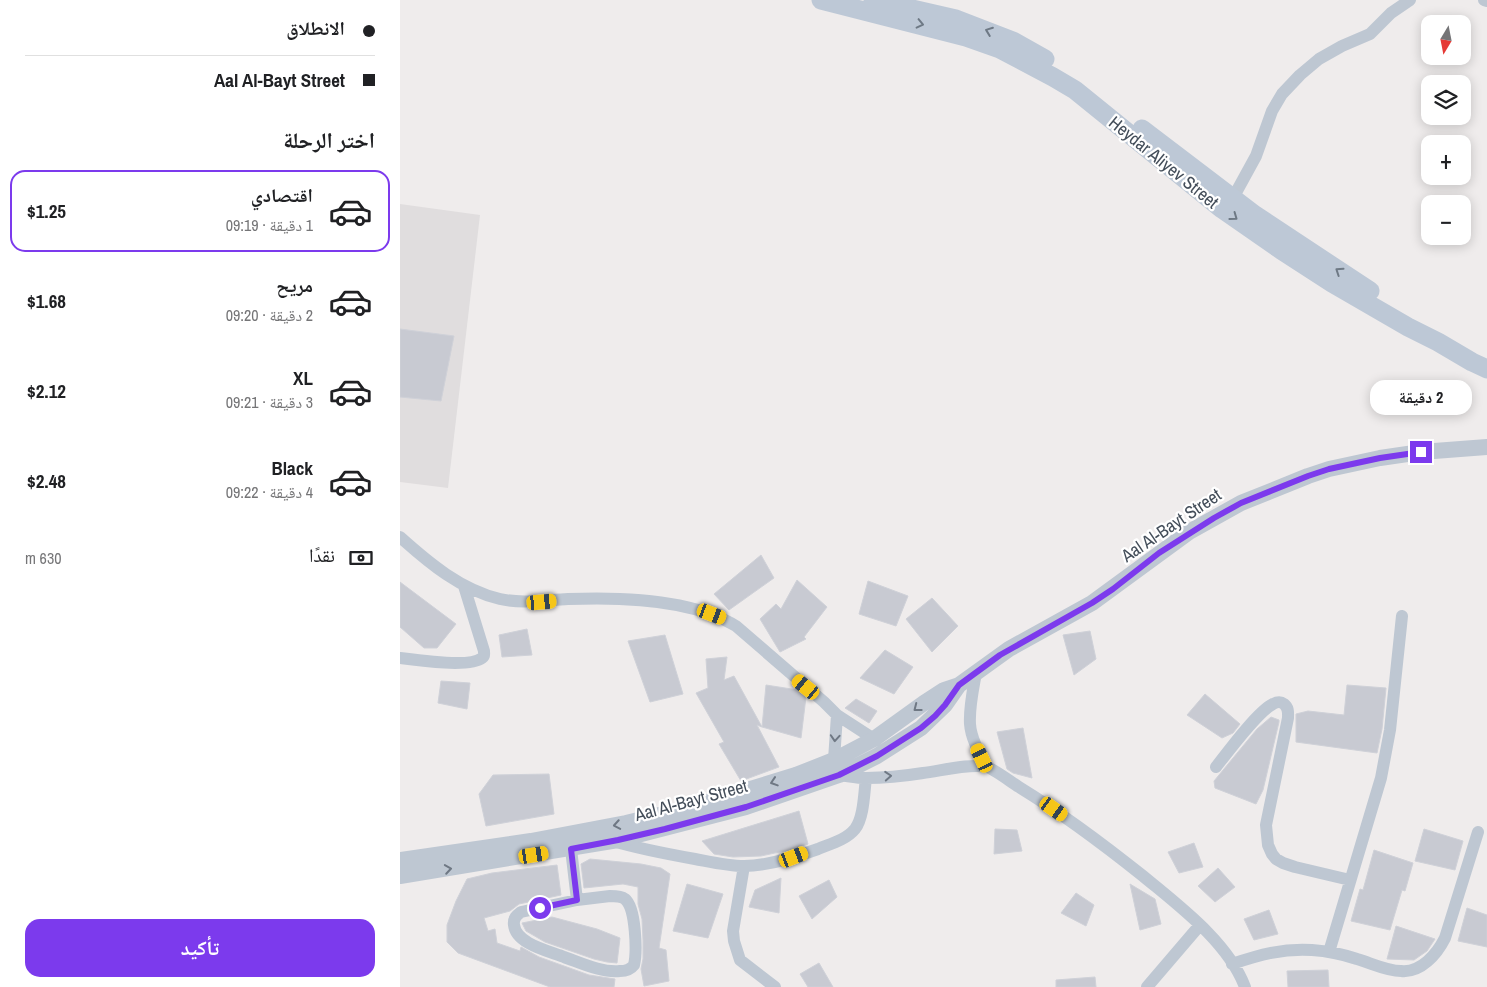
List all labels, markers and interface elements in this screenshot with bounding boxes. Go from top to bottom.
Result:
text: الانطلاق [286,15,345,41]
north arrow [1421,15,1471,65]
map controls [1421,15,1471,245]
one-way arrow [915,18,924,29]
one-way arrow [985,27,994,37]
text: Aal Al-Bayt Street [214,67,345,93]
button: layers [1421,75,1471,125]
street label: Heydar Aliyev Street [1104,110,1224,214]
text: اختر الرحلة [283,125,375,155]
button: + [1421,135,1471,185]
text: اقتصادي [251,182,313,208]
icon: car [328,189,373,234]
button: − [1421,195,1471,245]
text: $1.25 [27,198,66,224]
one-way arrow [1228,210,1237,220]
text: 1 دقيقة · 09:19 [226,214,313,236]
one-way arrow [1335,268,1344,277]
text: مريح [276,272,313,298]
icon: car [328,279,373,324]
text: $1.68 [27,288,66,314]
text: 2 دقيقة · 09:20 [226,304,313,326]
text: XL [293,365,313,391]
icon: car [328,369,373,414]
text: $2.12 [27,378,66,404]
callout: 2 دقيقة [1370,380,1472,414]
text: 2 دقيقة [1399,386,1443,408]
text: 3 دقيقة · 09:21 [226,391,313,413]
route end [1410,441,1432,463]
text: Black [271,455,313,481]
icon: car [328,459,373,504]
text: $2.48 [27,468,66,494]
text: 4 دقيقة · 09:22 [226,481,313,503]
street label: Aal Al-Bayt Street [1115,482,1226,568]
text: نقدًا [309,542,335,568]
icon: cash [347,544,375,572]
text: 630 m [25,547,61,569]
car [526,593,557,611]
car [695,602,728,626]
car [789,672,822,702]
one-way arrow [913,702,923,711]
one-way arrow [830,734,841,742]
car [968,741,995,775]
one-way arrow [884,771,892,782]
street label: Aal Al-Bayt Street [631,773,750,827]
one-way arrow [770,777,778,787]
car [1037,794,1070,824]
one-way arrow [612,819,621,829]
car [518,845,549,865]
car [777,845,810,869]
one-way arrow [445,864,453,875]
route start [529,897,551,919]
button: تأكيد [25,919,375,977]

